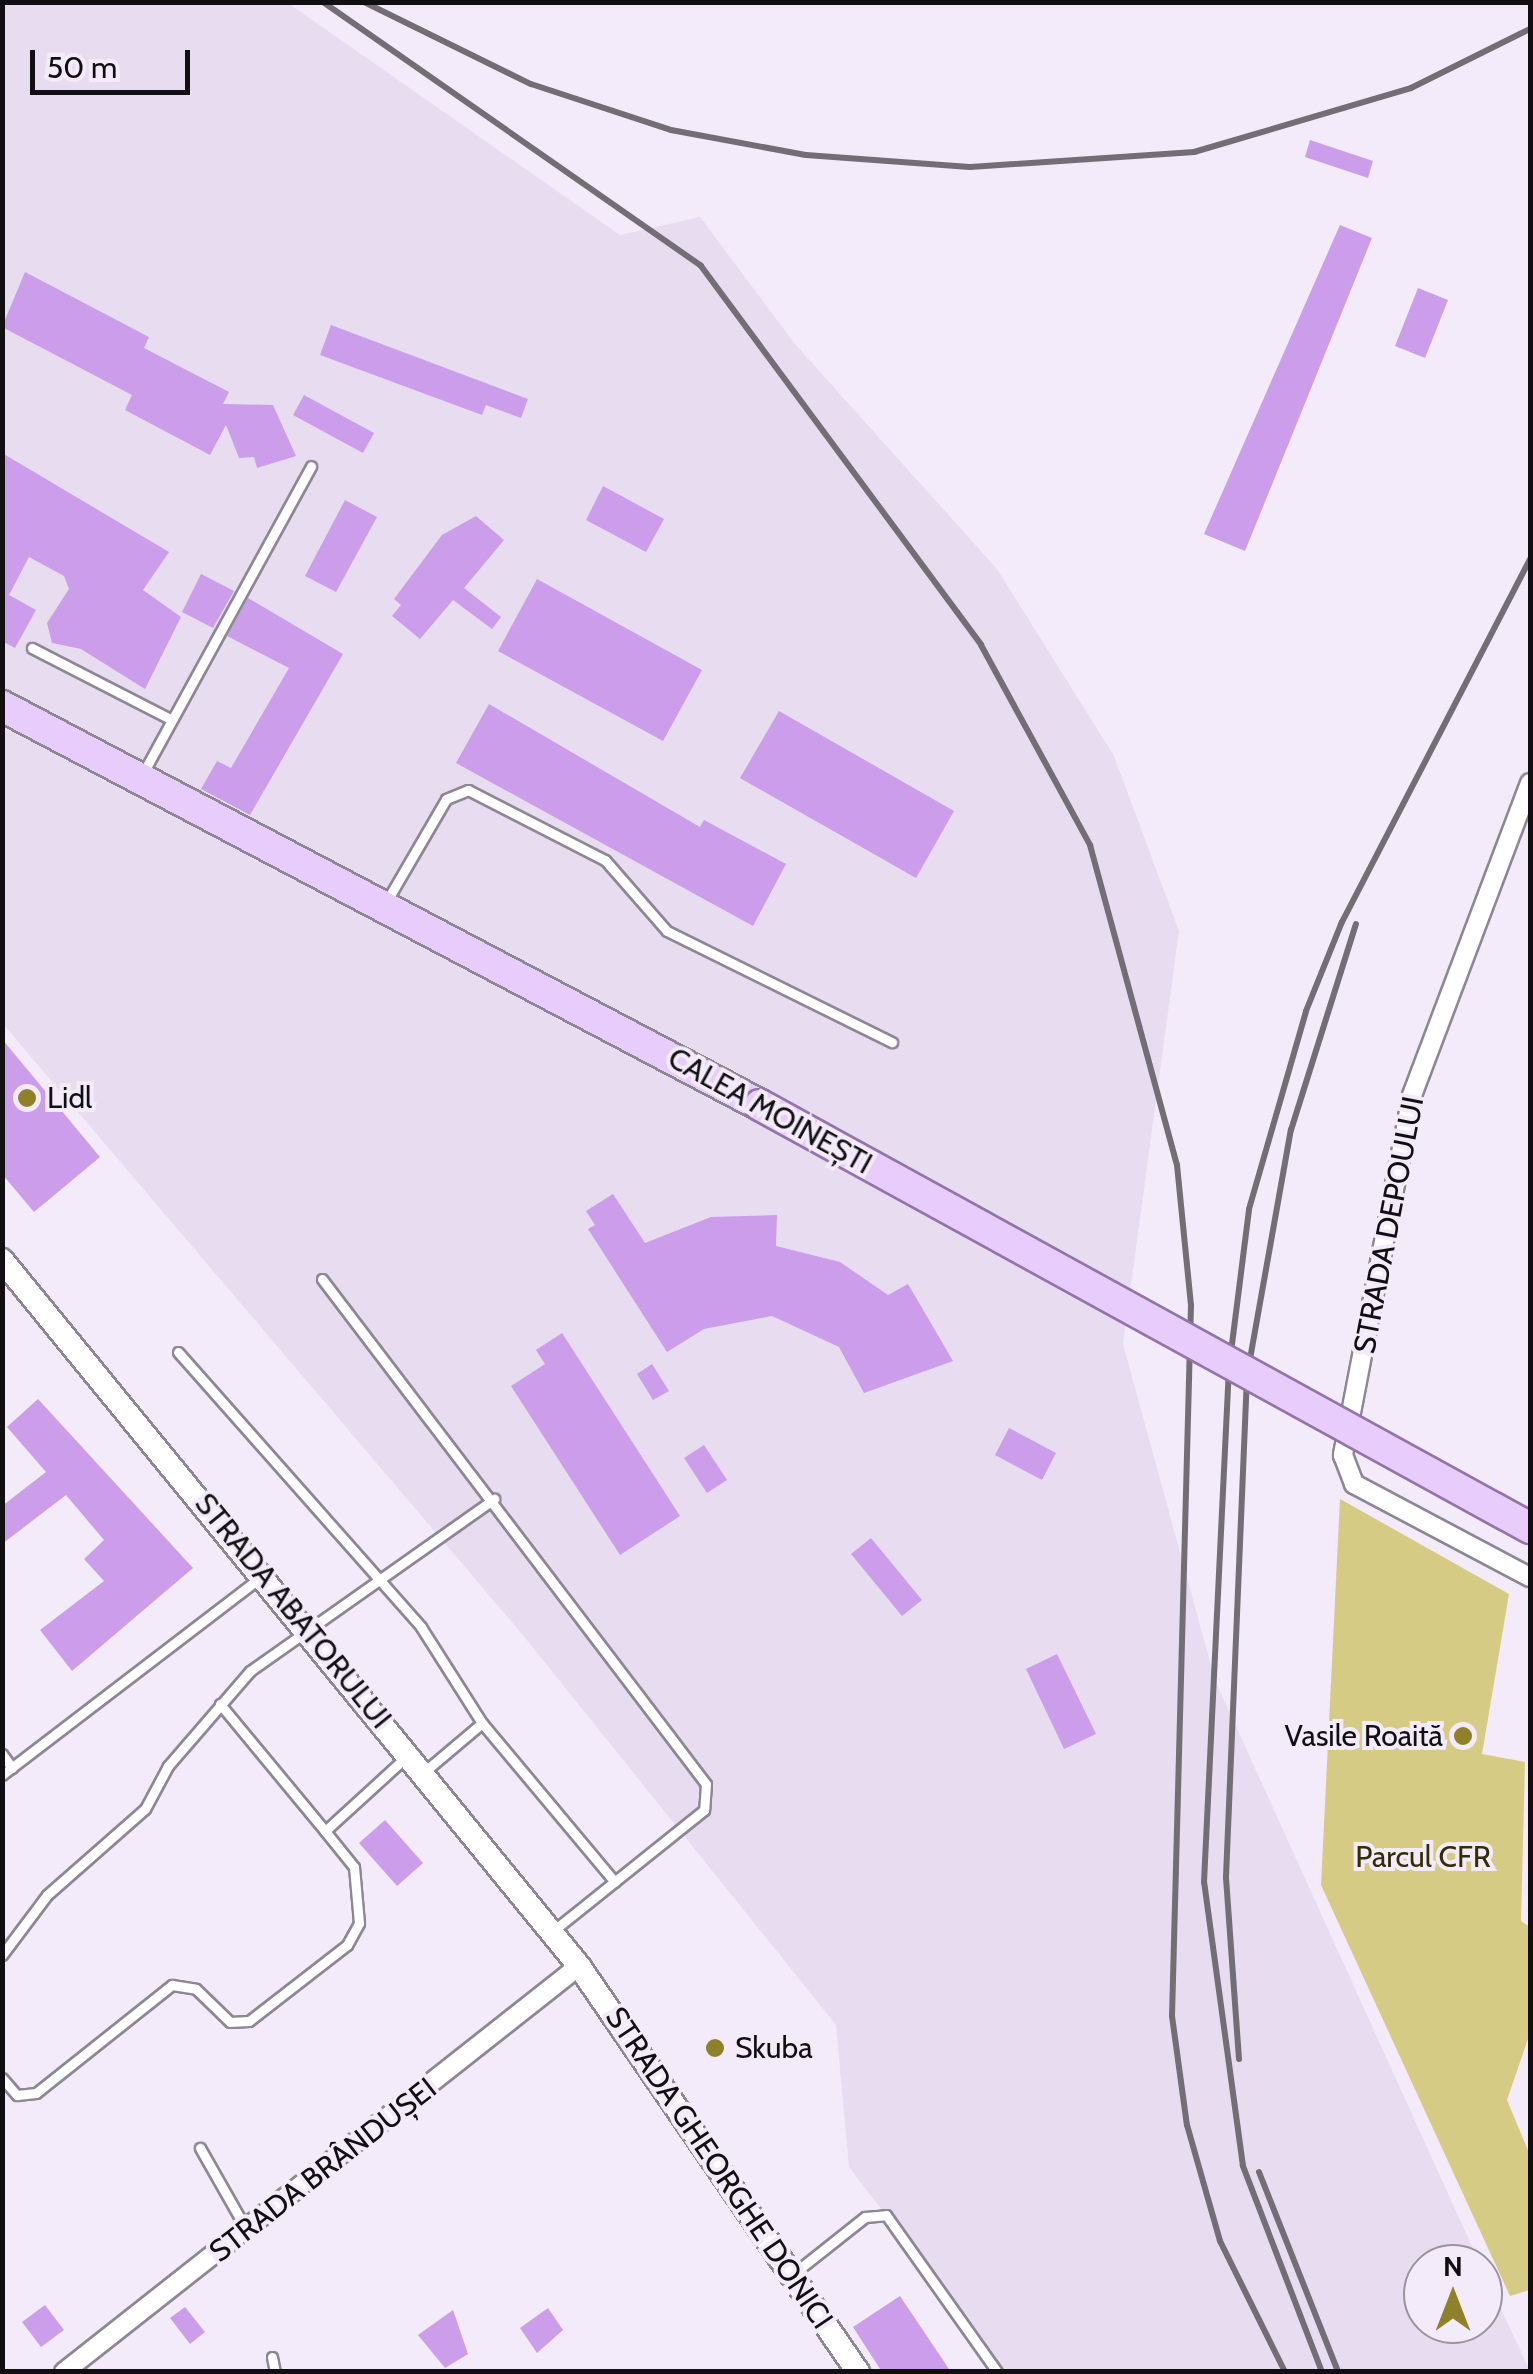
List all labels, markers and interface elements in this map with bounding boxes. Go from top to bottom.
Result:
scale bar [35,30,195,92]
text: 50 m [47,49,117,86]
street label: CALEA MOINEȘTI [662,1040,878,1182]
place label: Lidl [47,1080,92,1116]
marker: Lidl [16,1087,38,1109]
street label: STRADA DEPOULUI [1346,1093,1432,1357]
street label: STRADA ABATORULUI [187,1486,399,1736]
place label: Vasile Roaită [1284,1718,1443,1754]
marker: Vasile Roaită [1452,1725,1474,1747]
park label: Parcul CFR [1355,1839,1491,1875]
street label: STRADA GHEORGHE DONICI [598,2000,840,2336]
place label: Skuba [735,2030,813,2066]
marker: Skuba [704,2037,726,2059]
street label: STRADA BRÂNDUȘEI [203,2070,443,2270]
north arrow [1403,2244,1503,2344]
text: N [1443,2249,1463,2283]

